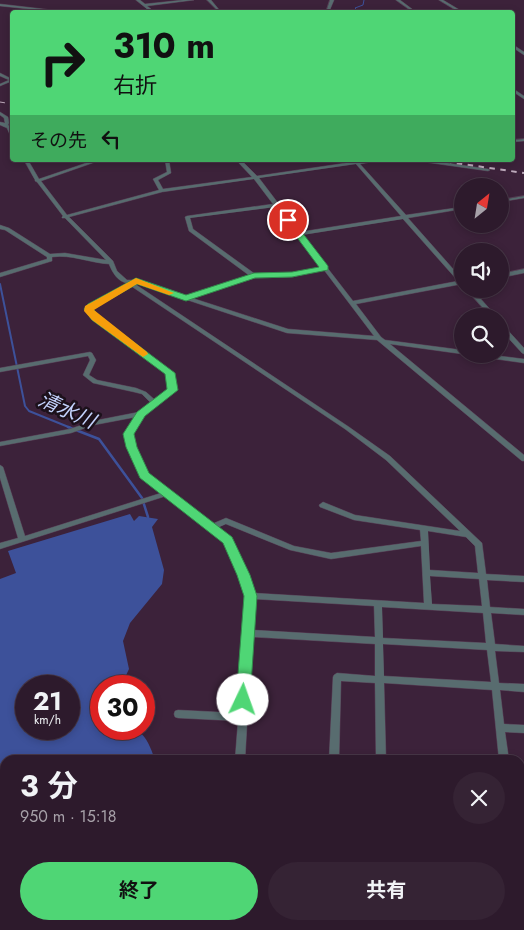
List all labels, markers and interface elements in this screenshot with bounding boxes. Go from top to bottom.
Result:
text: 310 m [113,21,215,71]
icon: right [30,30,95,95]
text: 右折 [113,69,157,101]
icon: left [97,125,125,153]
text: その先 [30,127,87,154]
north arrow [454,178,509,232]
map controls [454,178,509,363]
pin [267,199,309,241]
icon: arrive [274,206,302,234]
button: sound [454,243,509,298]
button: search [454,308,509,363]
water label: 清水川 [33,385,102,437]
position arrow [216,673,268,725]
speed limit sign: 30 [90,675,155,740]
text: 21 [33,683,62,719]
text: km/h [34,711,61,729]
text: 3 分 [20,764,78,807]
button: close [453,772,505,824]
text: 950 m · 15:18 [20,805,116,828]
button: 終了 [20,862,258,920]
button: 共有 [268,862,505,920]

